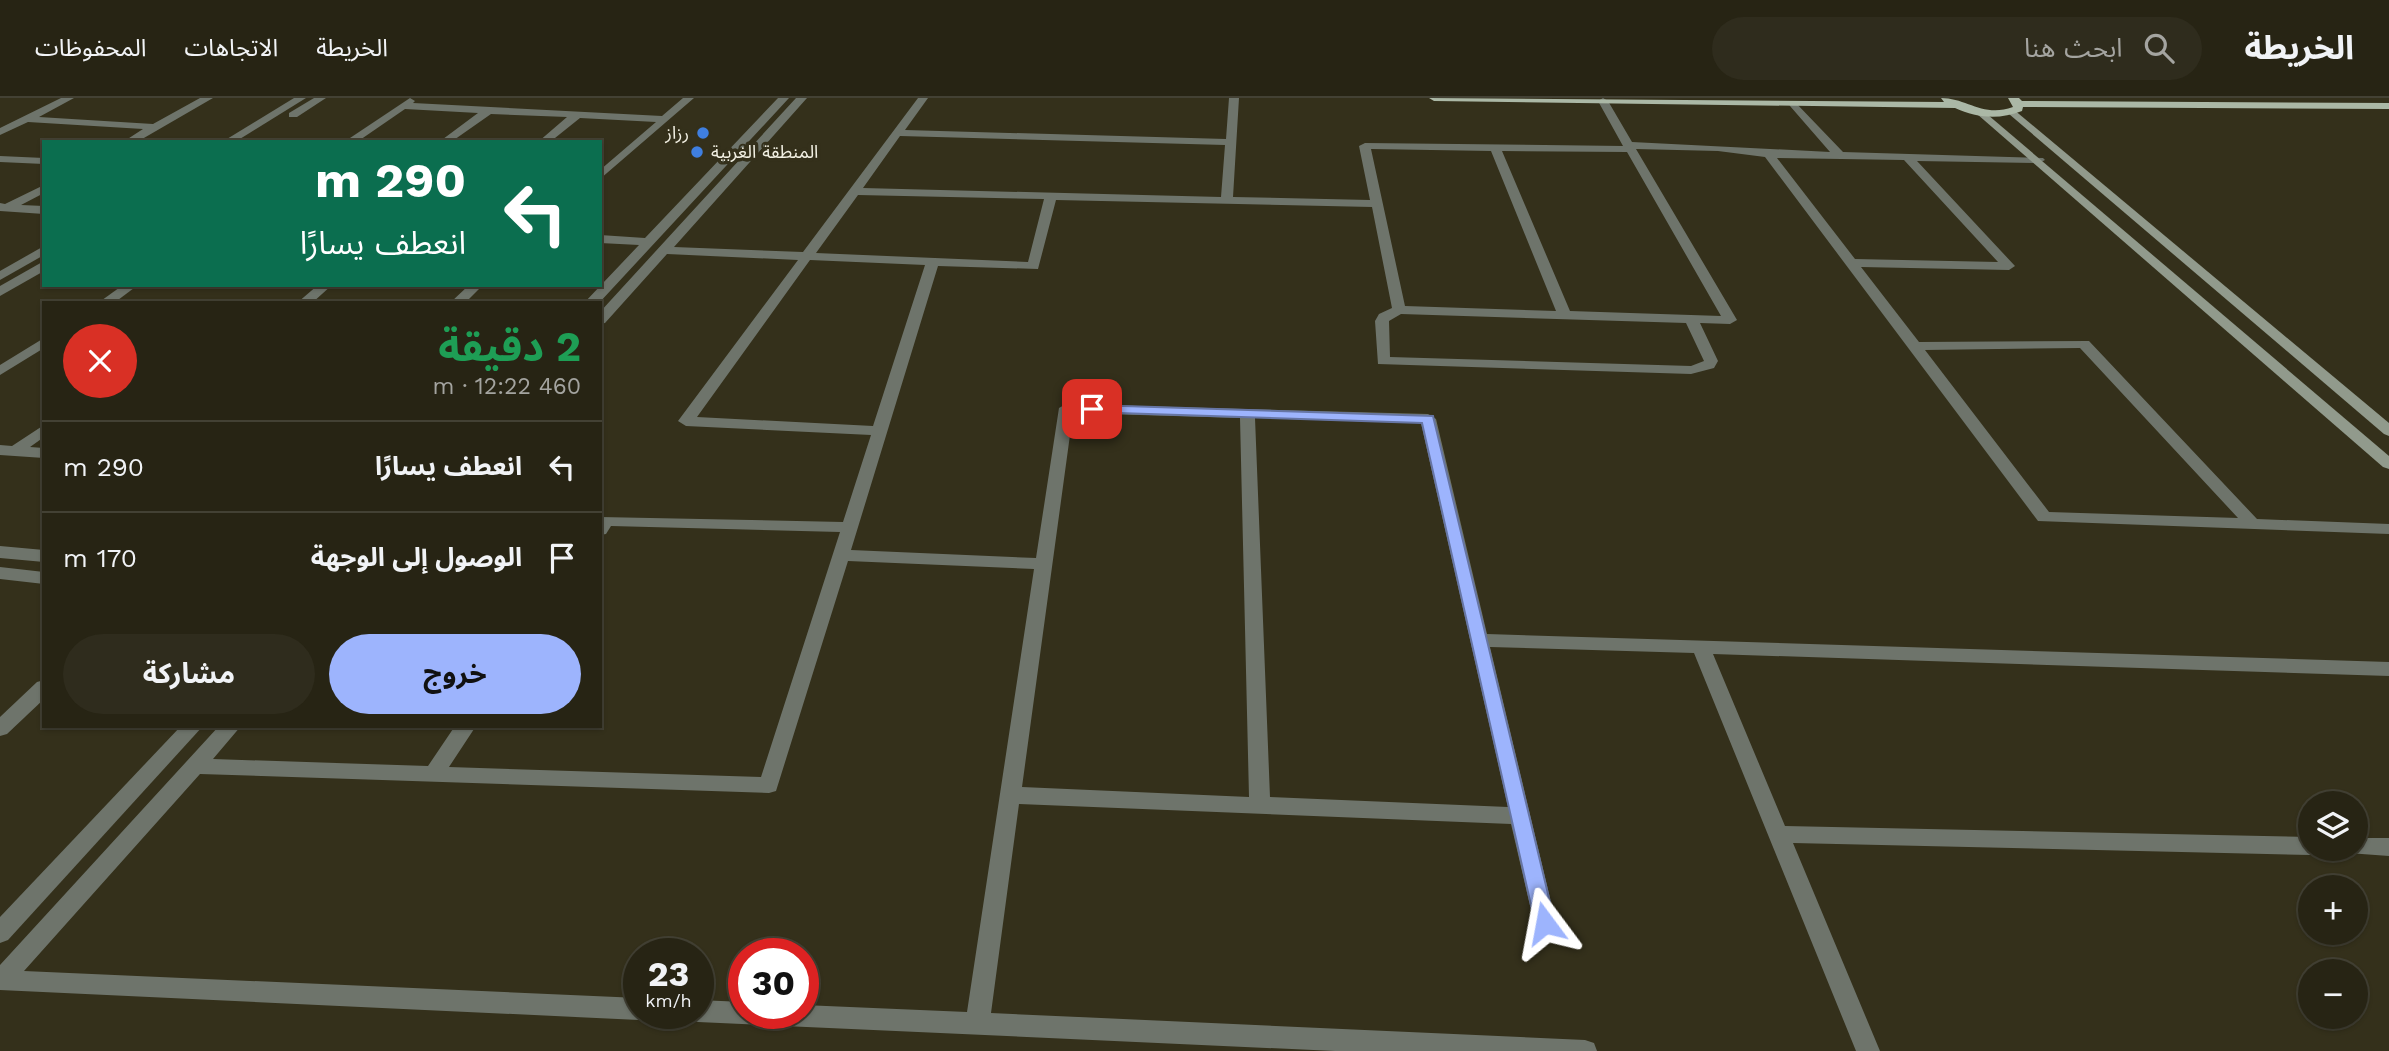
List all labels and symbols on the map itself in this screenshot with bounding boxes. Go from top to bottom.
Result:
place label: رزاز [664,122,689,144]
marker: رزاز [695,125,711,141]
place label: المنطقة الغربية [711,141,818,163]
marker: المنطقة الغربية [689,144,705,160]
pin [1062,379,1122,439]
position arrow [1508,886,1582,960]
speed limit sign: 30 [728,938,819,1029]

